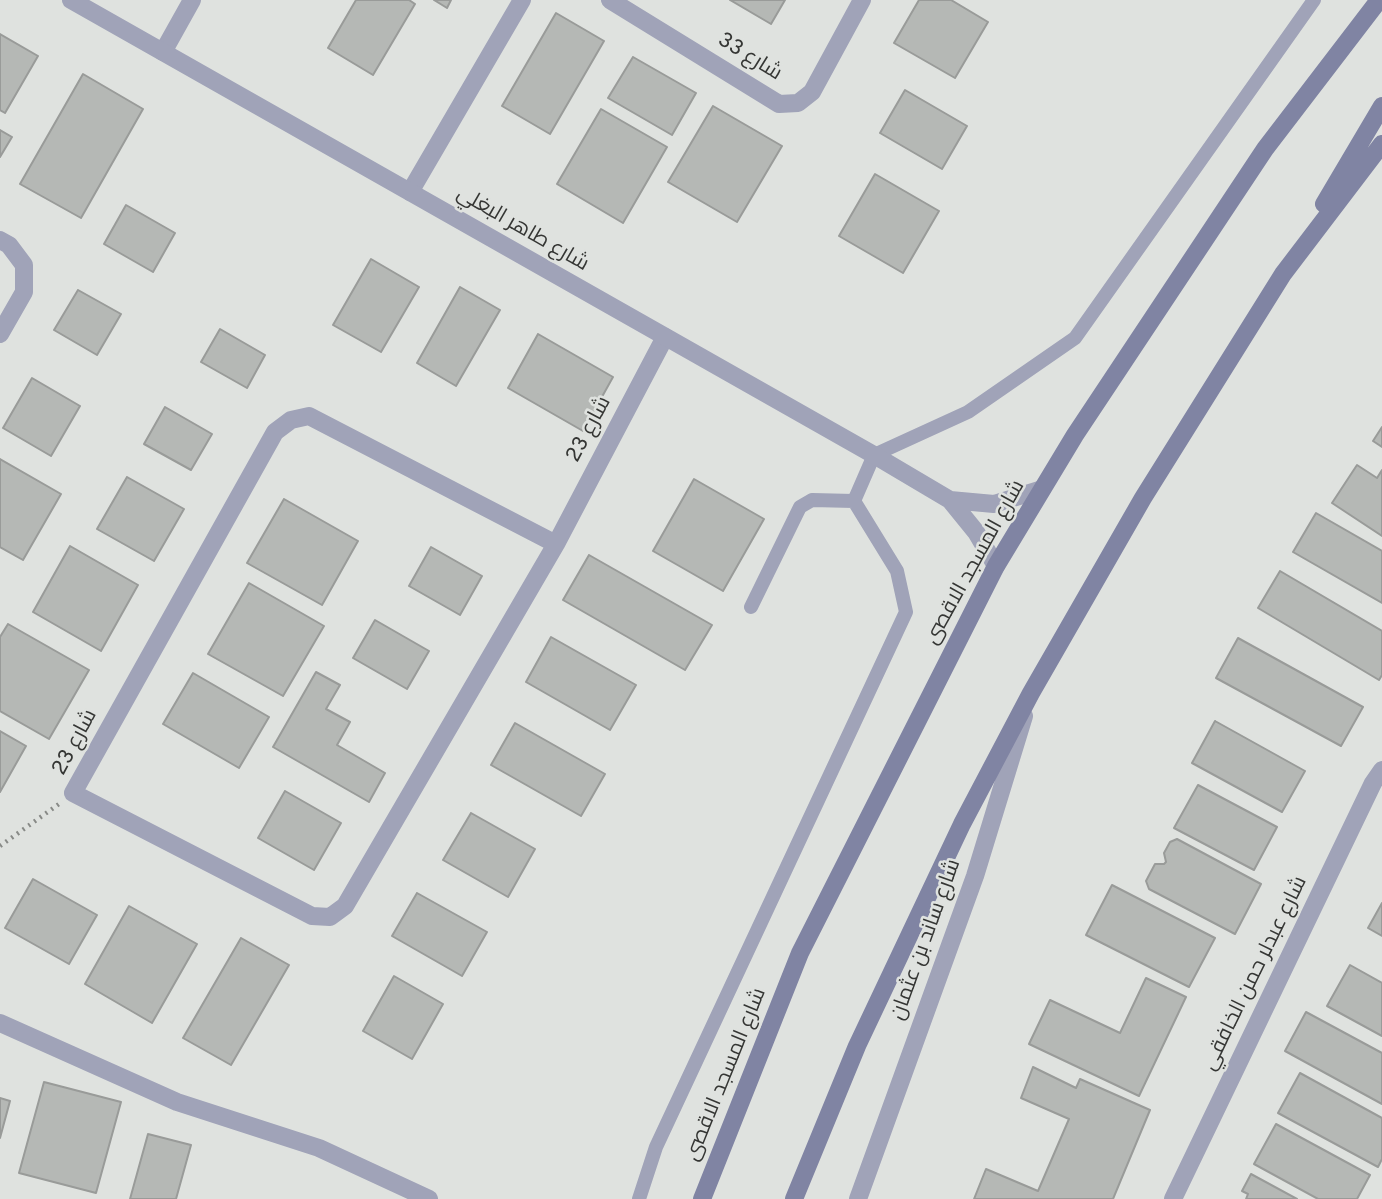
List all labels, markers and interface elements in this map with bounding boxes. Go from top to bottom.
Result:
street label: شارع 33 [712,29,786,87]
street label: شارع طاهر البغلي [451,182,593,278]
street label: شارع 23 [562,393,618,467]
street label: شارع المسجد الاقصى [920,476,1032,650]
street label: شارع 23 [48,706,104,780]
street label: شارع ساند بن عثمان [886,856,968,1024]
street label: شارع عبدلر حمن الخافقي [1198,873,1314,1075]
street label: شارع المسجد الاقصى [681,985,773,1165]

